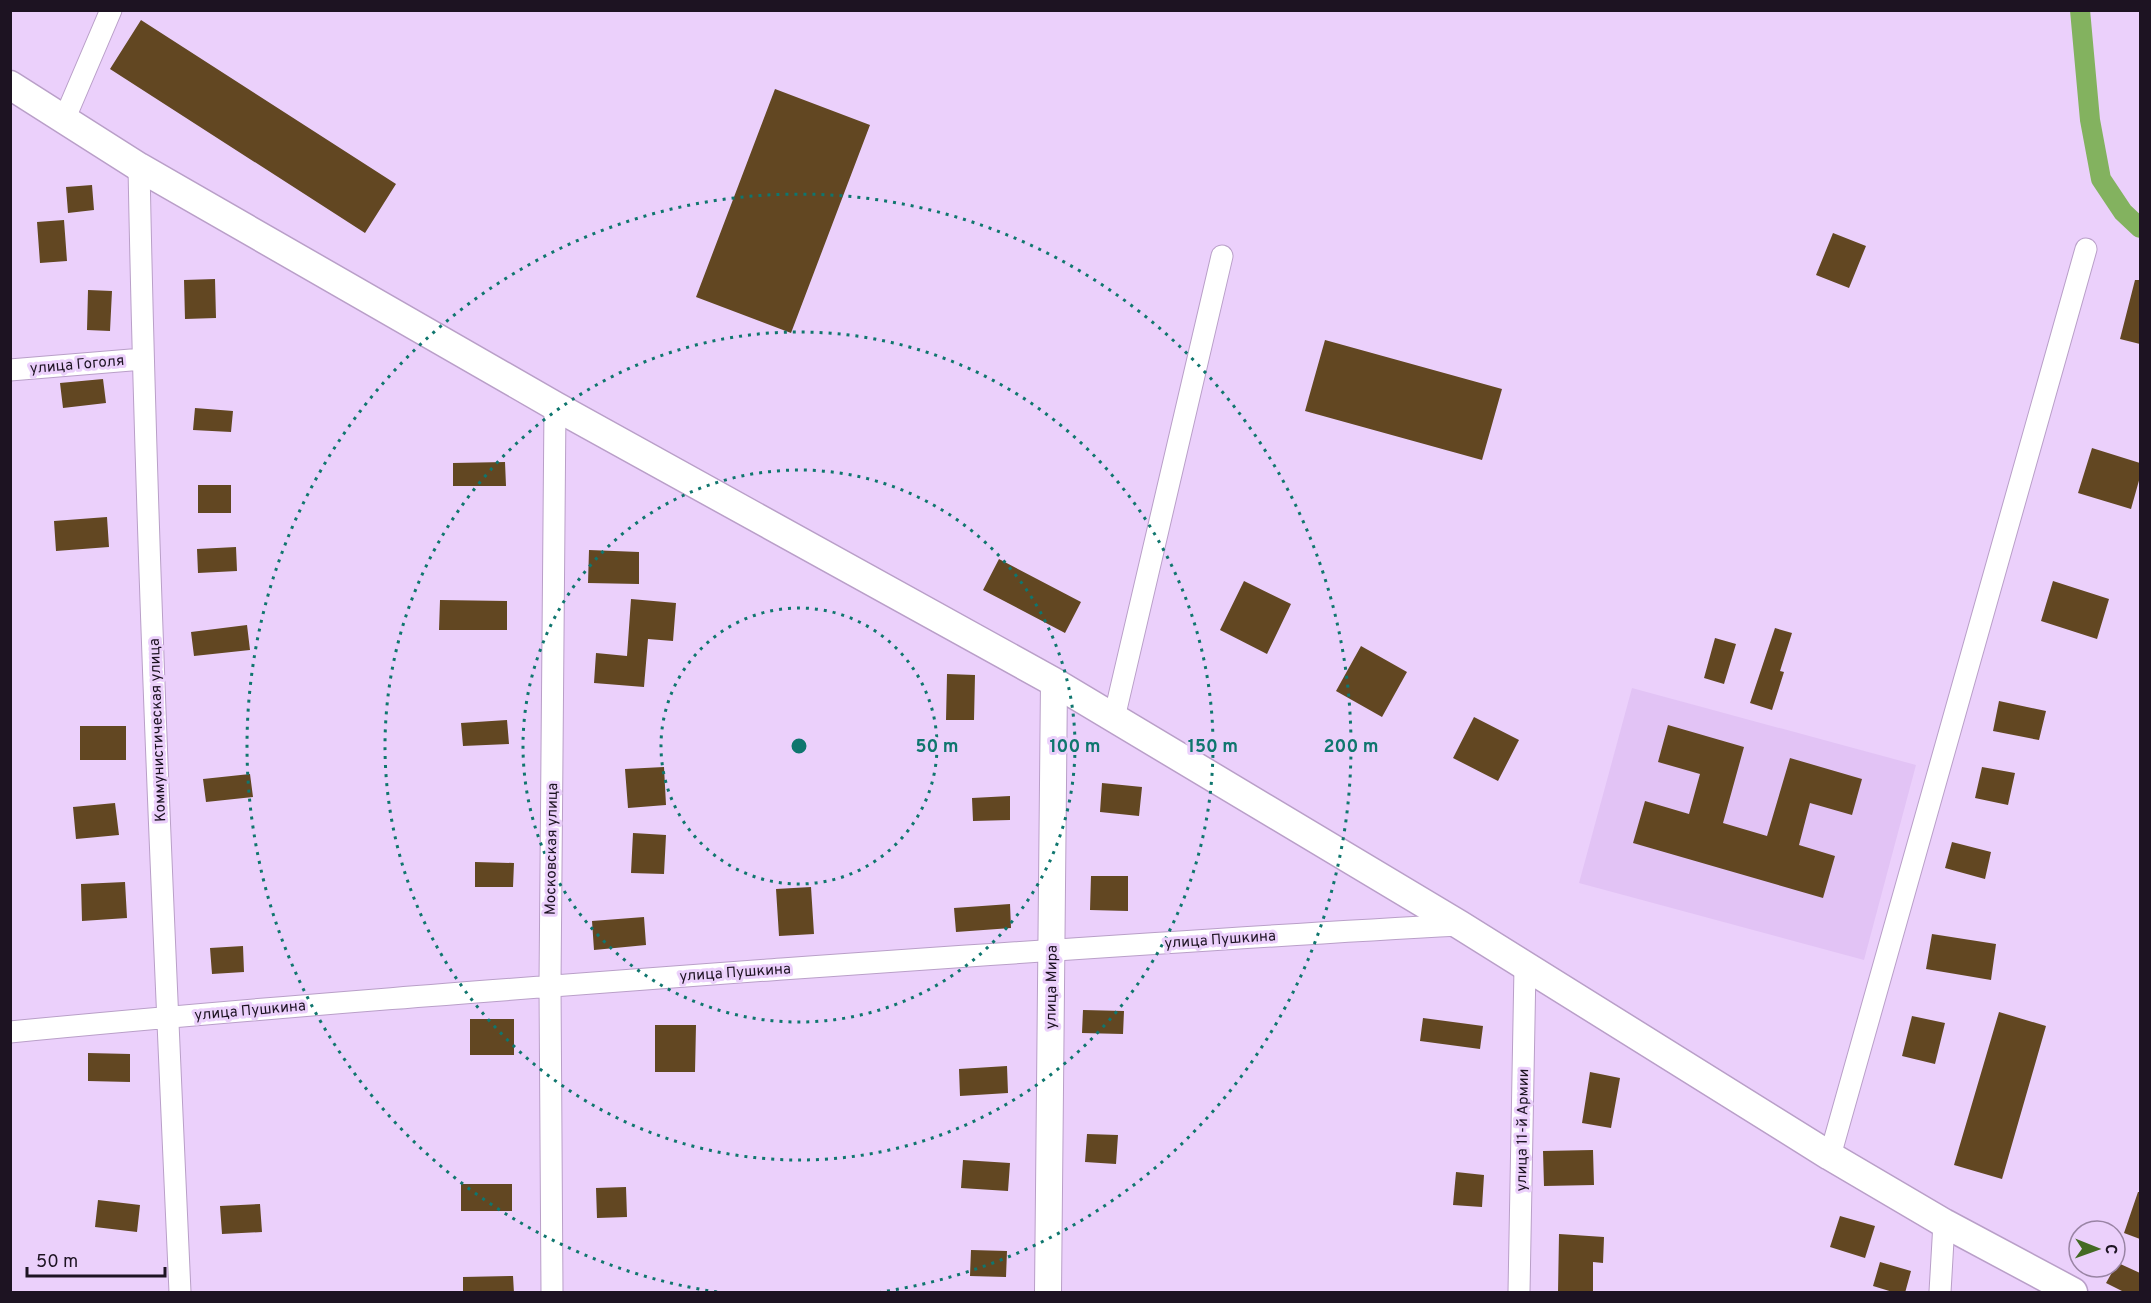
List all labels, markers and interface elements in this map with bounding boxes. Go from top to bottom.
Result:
street label: улица Гоголя [29,352,125,379]
street label: Коммунистическая улица [146,638,171,822]
centre of rings [789,736,809,756]
text: 50 m [915,736,959,759]
text: 100 m [1049,736,1101,759]
text: 150 m [1188,736,1238,759]
text: 200 m [1323,736,1379,759]
street label: Московская улица [542,783,563,915]
street label: улица Пушкина [1164,927,1276,954]
street label: улица Мира [1042,945,1063,1029]
street label: улица Пушкина [679,960,791,987]
street label: улица Пушкина [194,997,307,1026]
street label: улица 11-й Армии [1513,1068,1534,1192]
north arrow [2067,1219,2127,1279]
scale bar [27,1240,165,1278]
text: С [2100,1244,2120,1255]
text: 50 m [36,1251,78,1274]

